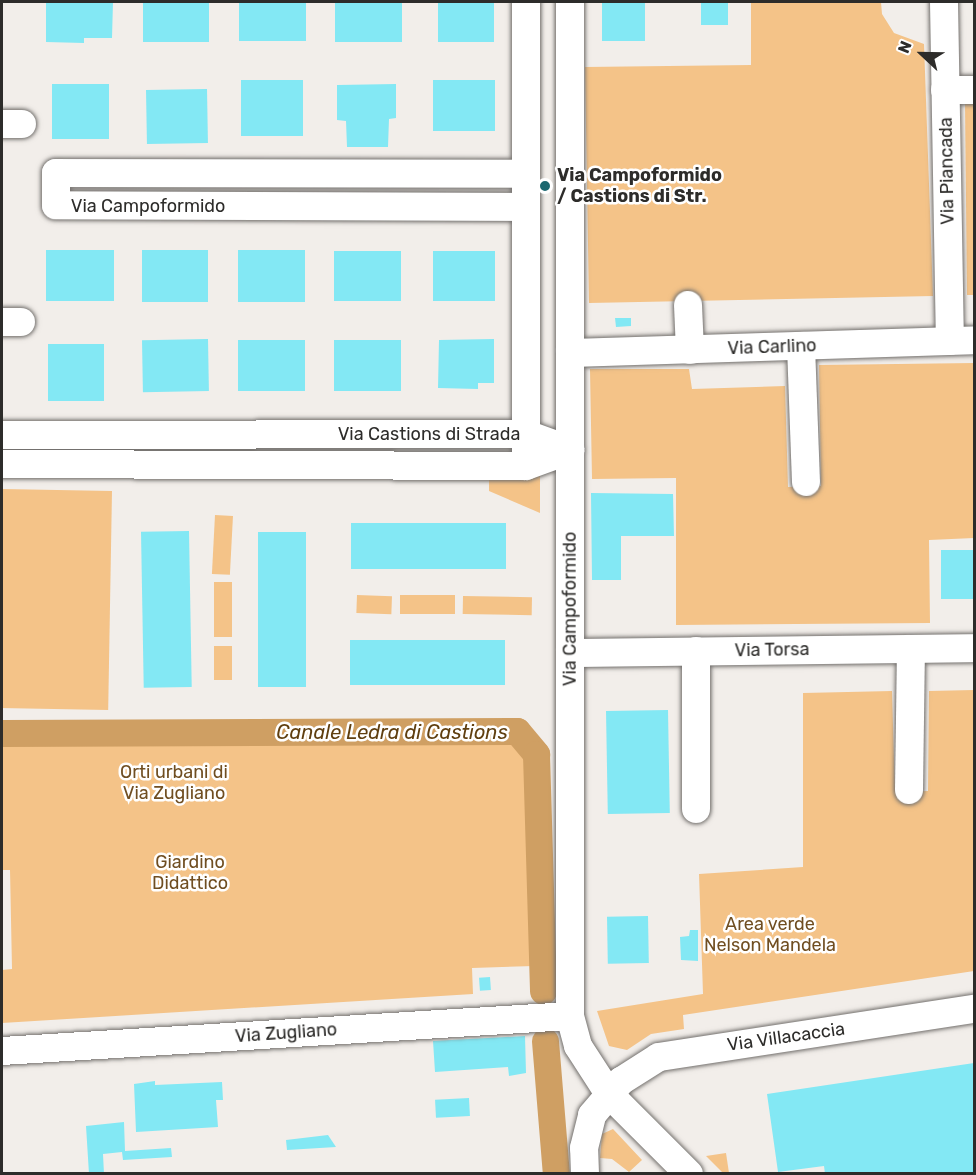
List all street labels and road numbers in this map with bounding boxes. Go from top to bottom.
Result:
street label: Via Piancada [935,117,959,225]
street label: Via Campoformido [71,195,225,217]
street label: Via Carlino [727,335,817,359]
street label: Via Castions di Strada [338,423,520,445]
street label: Via Campoformido [559,532,581,686]
street label: Via Torsa [734,639,810,661]
street label: Via Villacaccia [725,1018,847,1056]
street label: Via Zugliano [234,1019,338,1047]

